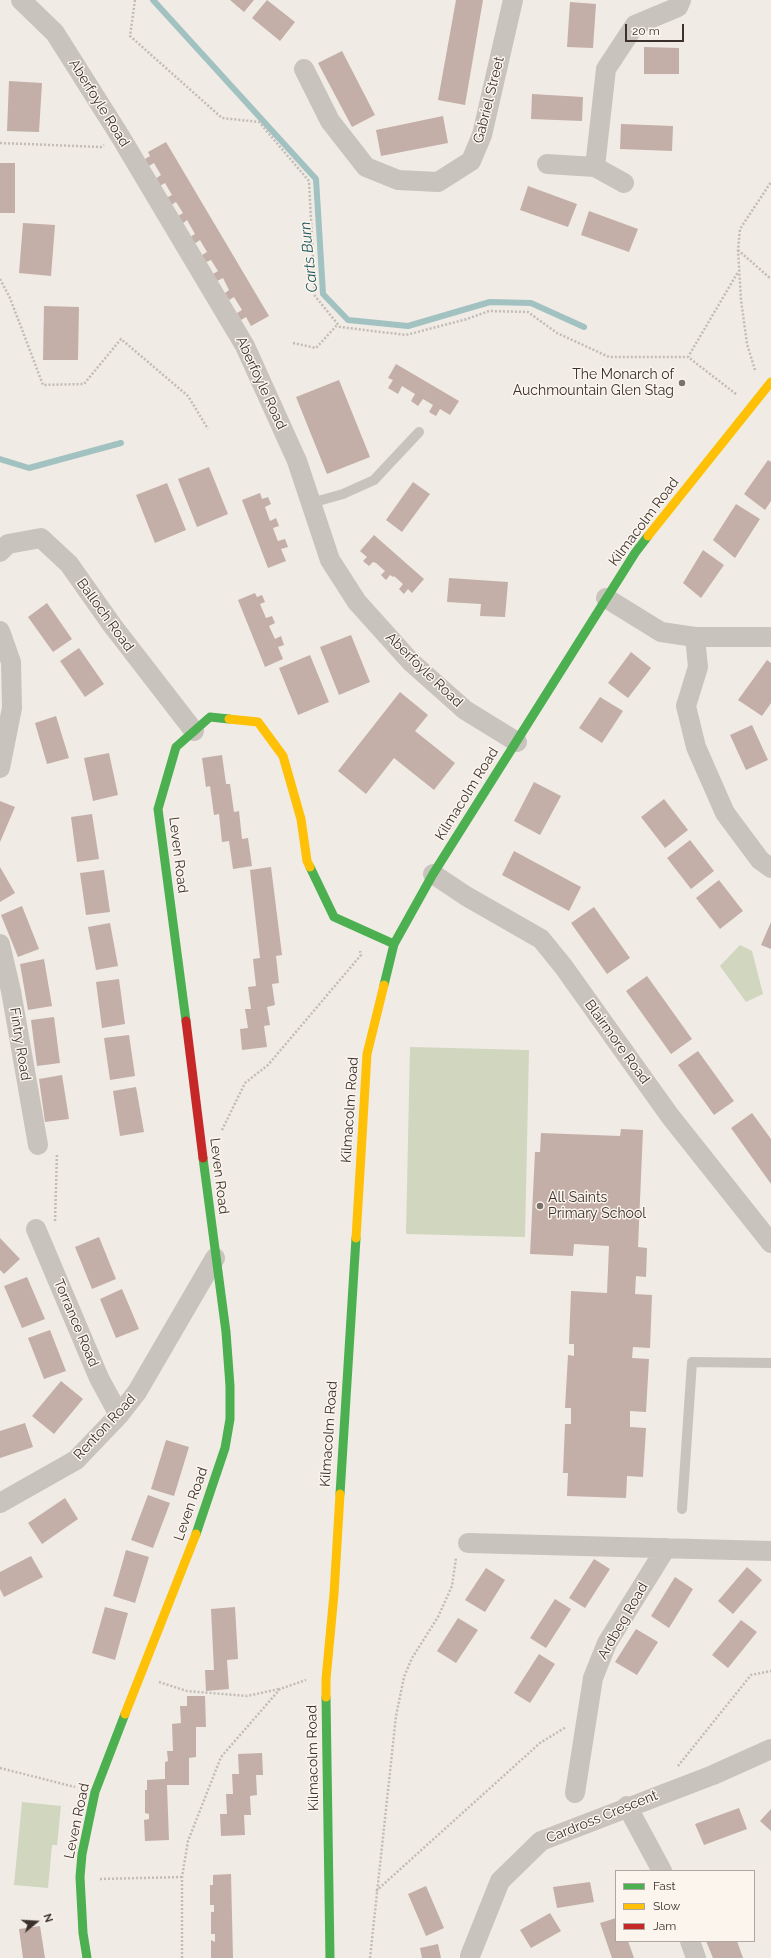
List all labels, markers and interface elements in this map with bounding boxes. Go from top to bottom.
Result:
scale bar [627,16,686,42]
text: 20 m [632,24,660,38]
street label: Gabriel Street [470,55,508,145]
street label: Aberfoyle Road [65,56,133,150]
water label: Carts Burn [296,221,322,293]
street label: Aberfoyle Road [232,334,290,432]
place label: The Monarch of Auchmountain Glen Stag [513,367,674,400]
marker: The Monarch of Auchmountain Glen Stag [677,378,687,388]
street label: Kilmacolm Road [605,475,683,569]
street label: Balloch Road [73,575,137,655]
street label: Aberfoyle Road [382,629,466,711]
street label: Kilmacolm Road [432,745,502,843]
street label: Leven Road [165,816,191,894]
street label: Blairmore Road [581,997,653,1087]
street label: Fintry Road [6,1006,34,1082]
street label: Kilmacolm Road [338,1056,362,1164]
street label: Leven Road [206,1137,232,1215]
place label: All Saints Primary School [548,1190,646,1222]
marker: All Saints Primary School [535,1201,545,1211]
street label: Torrance Road [50,1277,102,1369]
street label: Kilmacolm Road [317,1380,341,1488]
street label: Renton Road [70,1391,140,1463]
street label: Leven Road [171,1465,211,1543]
street label: Ardbeg Road [594,1580,652,1662]
street label: Kilmacolm Road [304,1705,322,1811]
street label: Leven Road [61,1782,93,1860]
street label: Cardross Crescent [544,1787,660,1847]
legend [615,1870,755,1942]
text: Fast [653,1879,676,1893]
text: Slow [653,1899,680,1913]
north arrow [16,1902,56,1942]
text: N [40,1912,55,1924]
text: Jam [653,1919,676,1933]

